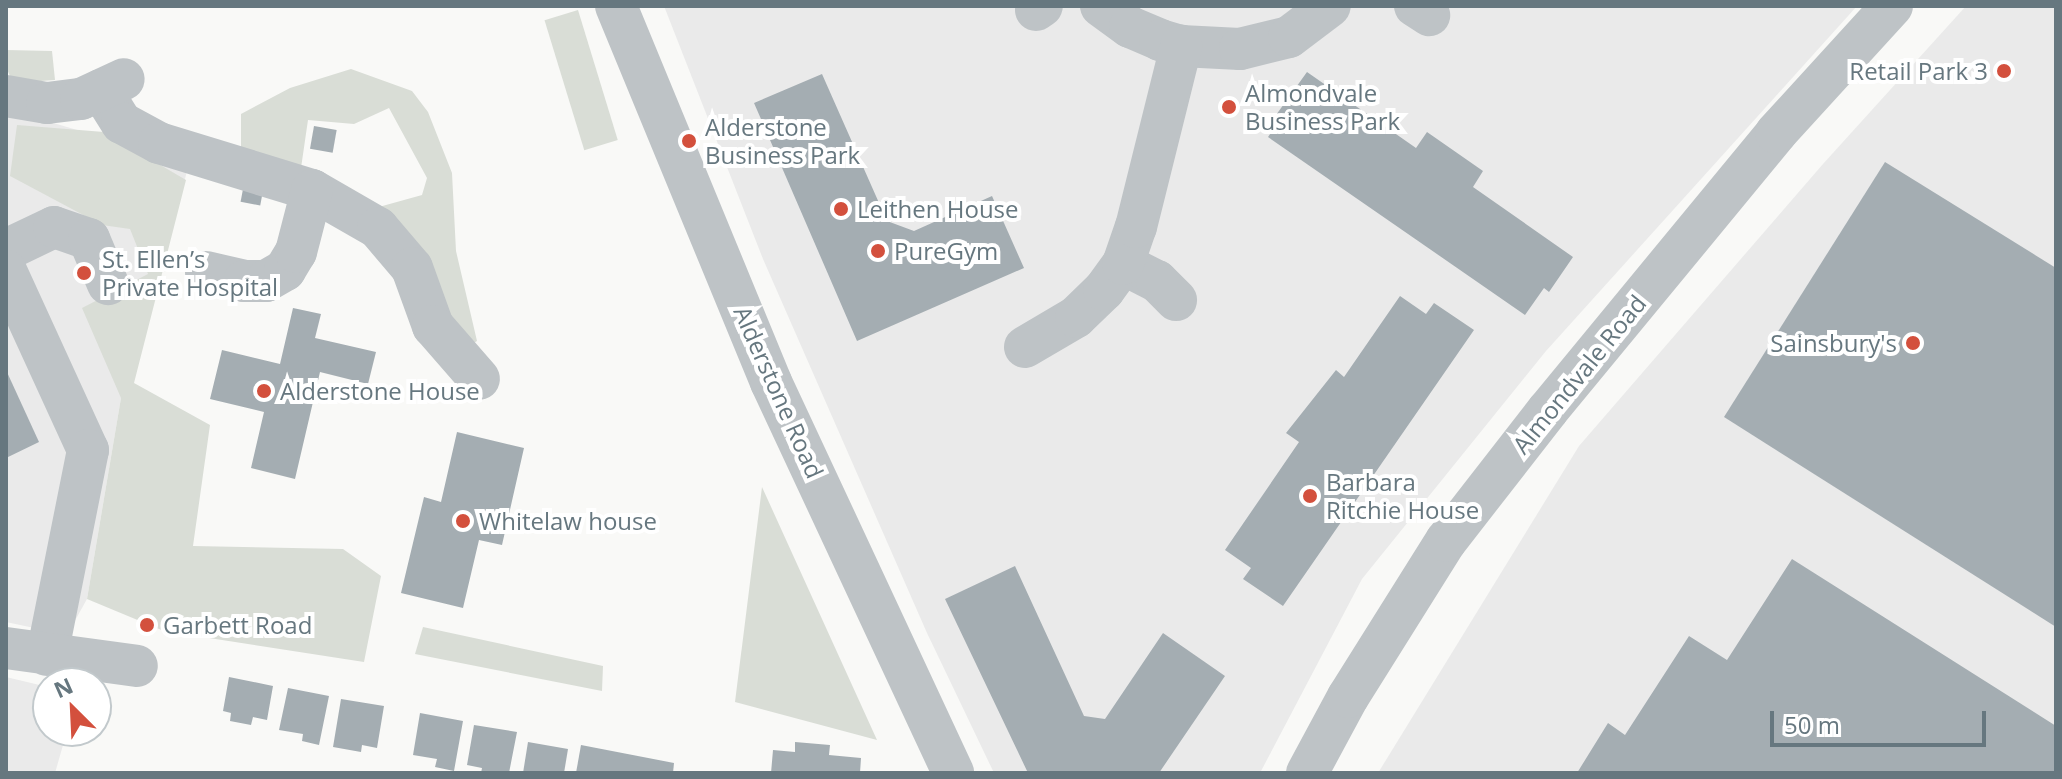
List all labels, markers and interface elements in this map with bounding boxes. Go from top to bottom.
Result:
place label: Retail Park 3 [1849,57,1988,85]
marker: Retail Park 3 [1995,62,2013,80]
place label: Almondvale Business Park [1245,79,1400,135]
marker: Almondvale Business Park [1220,98,1238,116]
place label: Alderstone Business Park [705,113,860,169]
marker: Alderstone Business Park [680,132,698,150]
place label: Leithen House [857,195,1019,223]
marker: Leithen House [832,200,850,218]
place label: PureGym [894,237,998,265]
marker: PureGym [869,242,887,260]
place label: St. Ellen’s Private Hospital [102,245,278,301]
marker: St. Ellen’s Private Hospital [73,262,95,284]
street label: Almondvale Road [1506,289,1652,459]
street label: Alderstone Road [728,301,830,483]
place label: Sainsbury's [1770,329,1897,357]
marker: Sainsbury's [1904,334,1922,352]
place label: Alderstone House [280,377,480,405]
marker: Alderstone House [255,382,273,400]
place label: Barbara Ritchie House [1326,468,1479,524]
marker: Barbara Ritchie House [1301,487,1319,505]
place label: Whitelaw house [479,507,657,535]
marker: Whitelaw house [454,512,472,530]
place label: Garbett Road [163,611,312,639]
marker: Garbett Road [138,616,156,634]
north arrow [32,667,112,747]
text: N [49,670,77,704]
scale bar [1774,695,1990,745]
text: 50 m [1784,708,1840,741]

